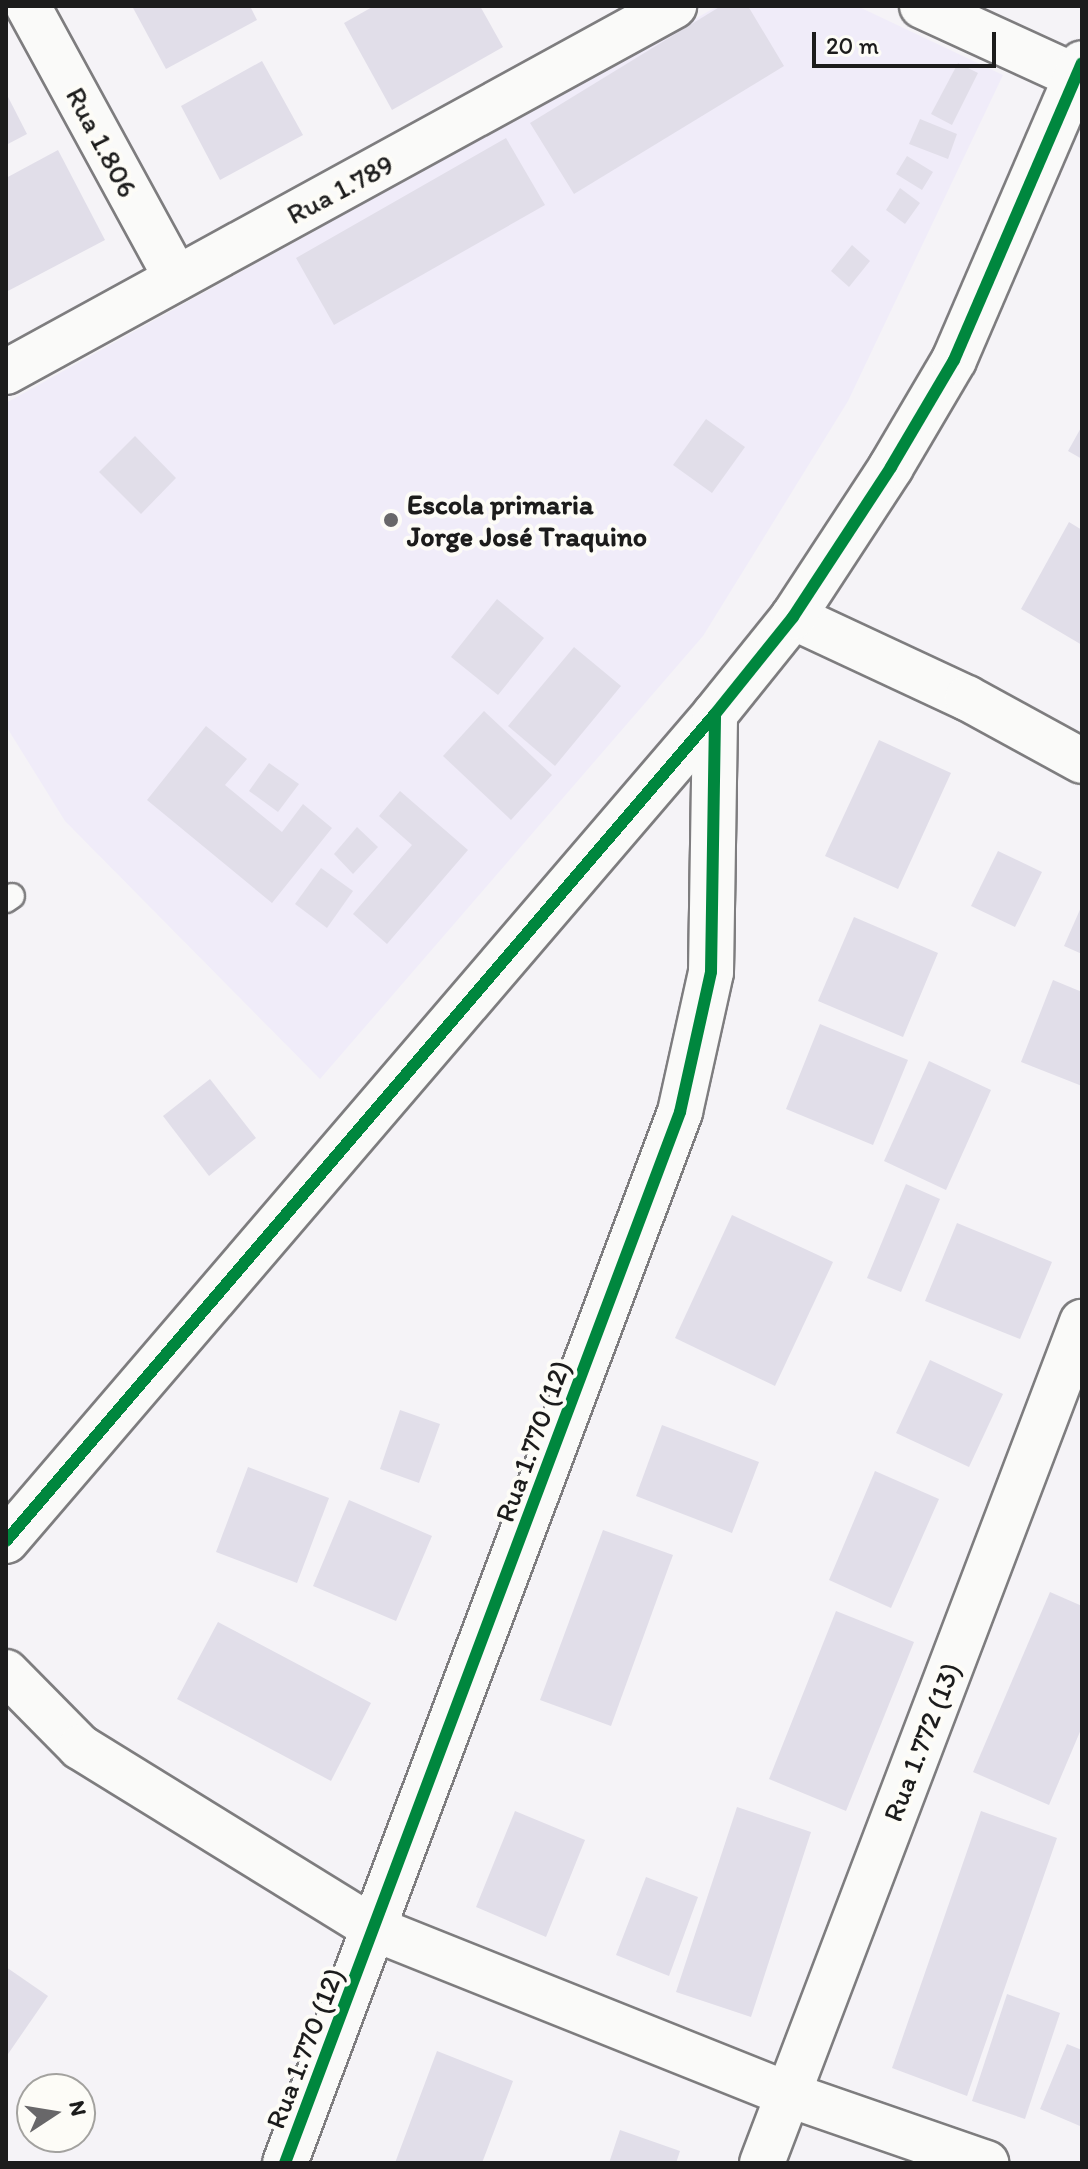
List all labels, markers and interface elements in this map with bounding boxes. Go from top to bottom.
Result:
scale bar [816,16,1000,66]
text: 20 m [826,31,879,60]
street label: Rua 1.806 [59,81,145,203]
street label: Rua 1.789 [281,147,399,231]
place label: Escola primaria Jorge José Traquino [407,487,645,553]
marker: Escola primaria Jorge José Traquino [382,511,400,529]
street label: Rua 1.770 (12) [487,1356,577,1526]
street label: Rua 1.772 (13) [875,1658,967,1826]
street label: Rua 1.770 (12) [258,1963,350,2133]
north arrow [16,2073,96,2153]
text: N [63,2098,93,2118]

